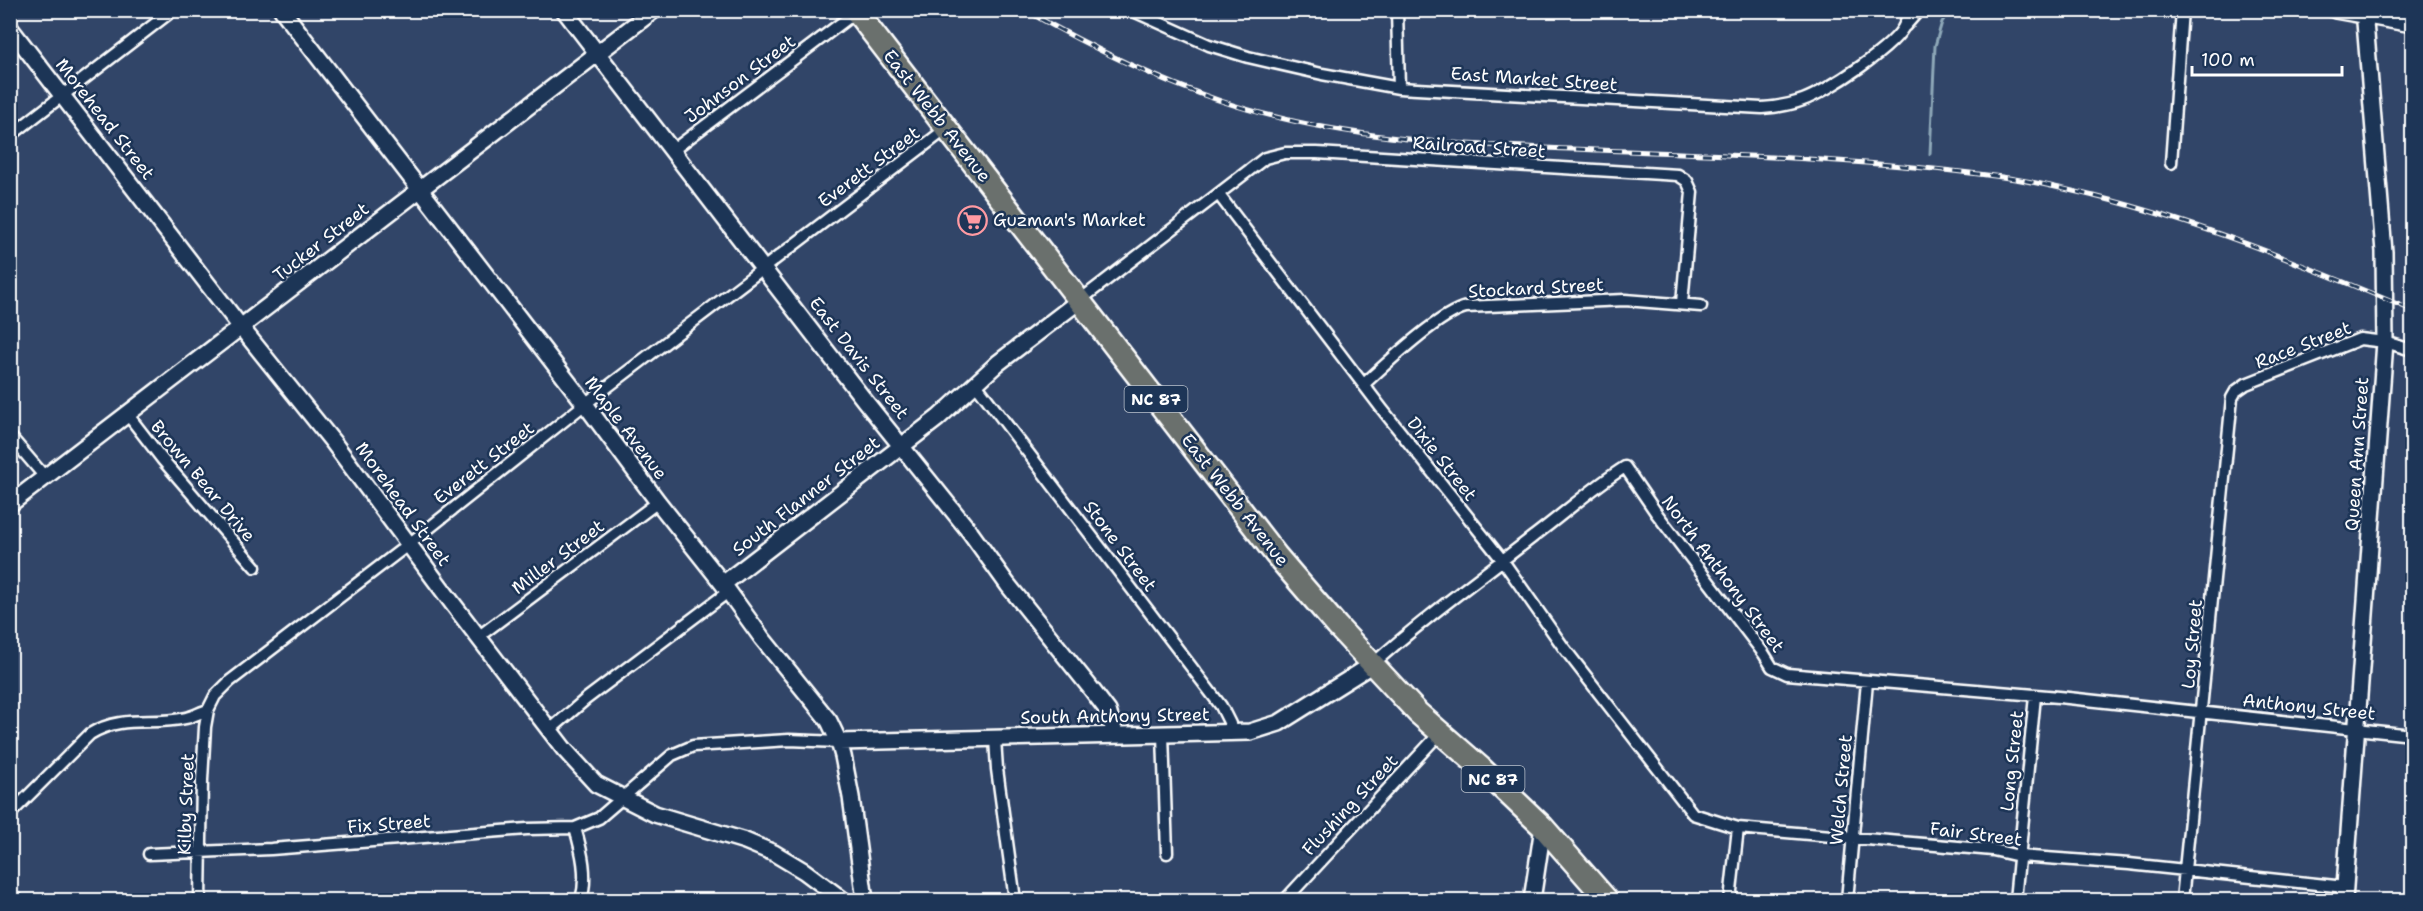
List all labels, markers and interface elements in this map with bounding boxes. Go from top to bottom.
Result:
street label: Johnson Street [680,29,800,129]
scale bar [2192,39,2342,77]
street label: East Webb Avenue [878,45,996,187]
text: 100 m [2201,48,2255,72]
street label: Morehead Street [50,53,160,185]
street label: East Market Street [1450,61,1618,97]
street label: Everett Street [813,121,925,213]
street label: Railroad Street [1412,130,1546,164]
street label: Tucker Street [268,197,374,287]
supermarket icon: Guzman's Market [956,204,988,236]
place label: Guzman's Market [993,208,1146,232]
street label: Stockard Street [1468,272,1605,304]
street label: East Davis Street [804,292,914,424]
street label: Race Street [2251,316,2355,374]
street label: Maple Avenue [579,371,673,485]
street label: Queen Ann Street [2340,376,2374,532]
road number: NC 87 [1124,386,1188,412]
street label: Dixie Street [1402,412,1482,506]
street label: Brown Bear Drive [145,415,261,547]
street label: Everett Street [429,416,539,510]
street label: East Webb Avenue [1176,429,1294,571]
street label: South Flanner Street [727,431,885,561]
street label: Morehead Street [350,437,456,571]
street label: North Anthony Street [1656,491,1790,657]
street label: Stone Street [1078,496,1162,597]
street label: Miller Street [507,514,609,600]
street label: Loy Street [2176,598,2208,690]
street label: Anthony Street [2241,688,2377,726]
street label: South Anthony Street [1020,702,1210,730]
street label: Long Street [1995,709,2029,813]
street label: Welch Street [1824,734,1858,846]
street label: Flushing Street [1297,749,1403,861]
street label: Kilby Street [172,753,200,855]
road number: NC 87 [1462,766,1524,792]
street label: Fix Street [347,809,432,839]
street label: Fair Street [1929,816,2024,852]

